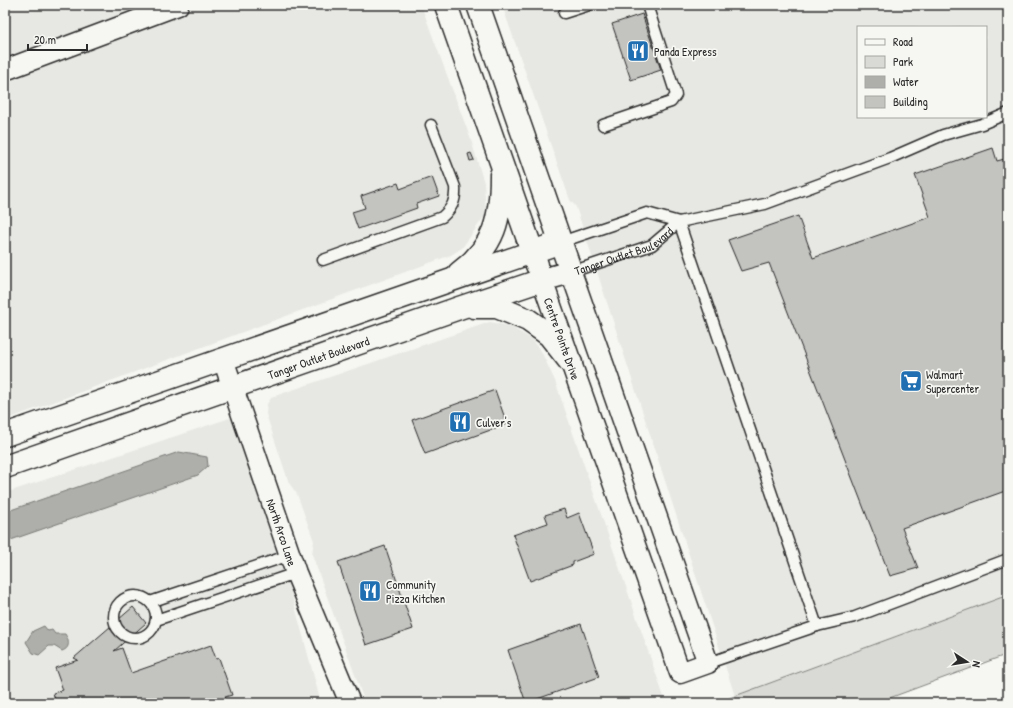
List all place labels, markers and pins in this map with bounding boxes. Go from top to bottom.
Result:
restaurant icon: Panda Express [625,38,651,64]
place label: Panda Express [654,43,717,60]
place label: Walmart Supercenter [926,366,980,397]
supermarket icon: Walmart Supercenter [898,368,924,394]
restaurant icon: Culver's [447,409,473,435]
place label: Culver's [476,414,512,431]
place label: Community Pizza Kitchen [386,576,445,607]
restaurant icon: Community Pizza Kitchen [357,578,383,604]

